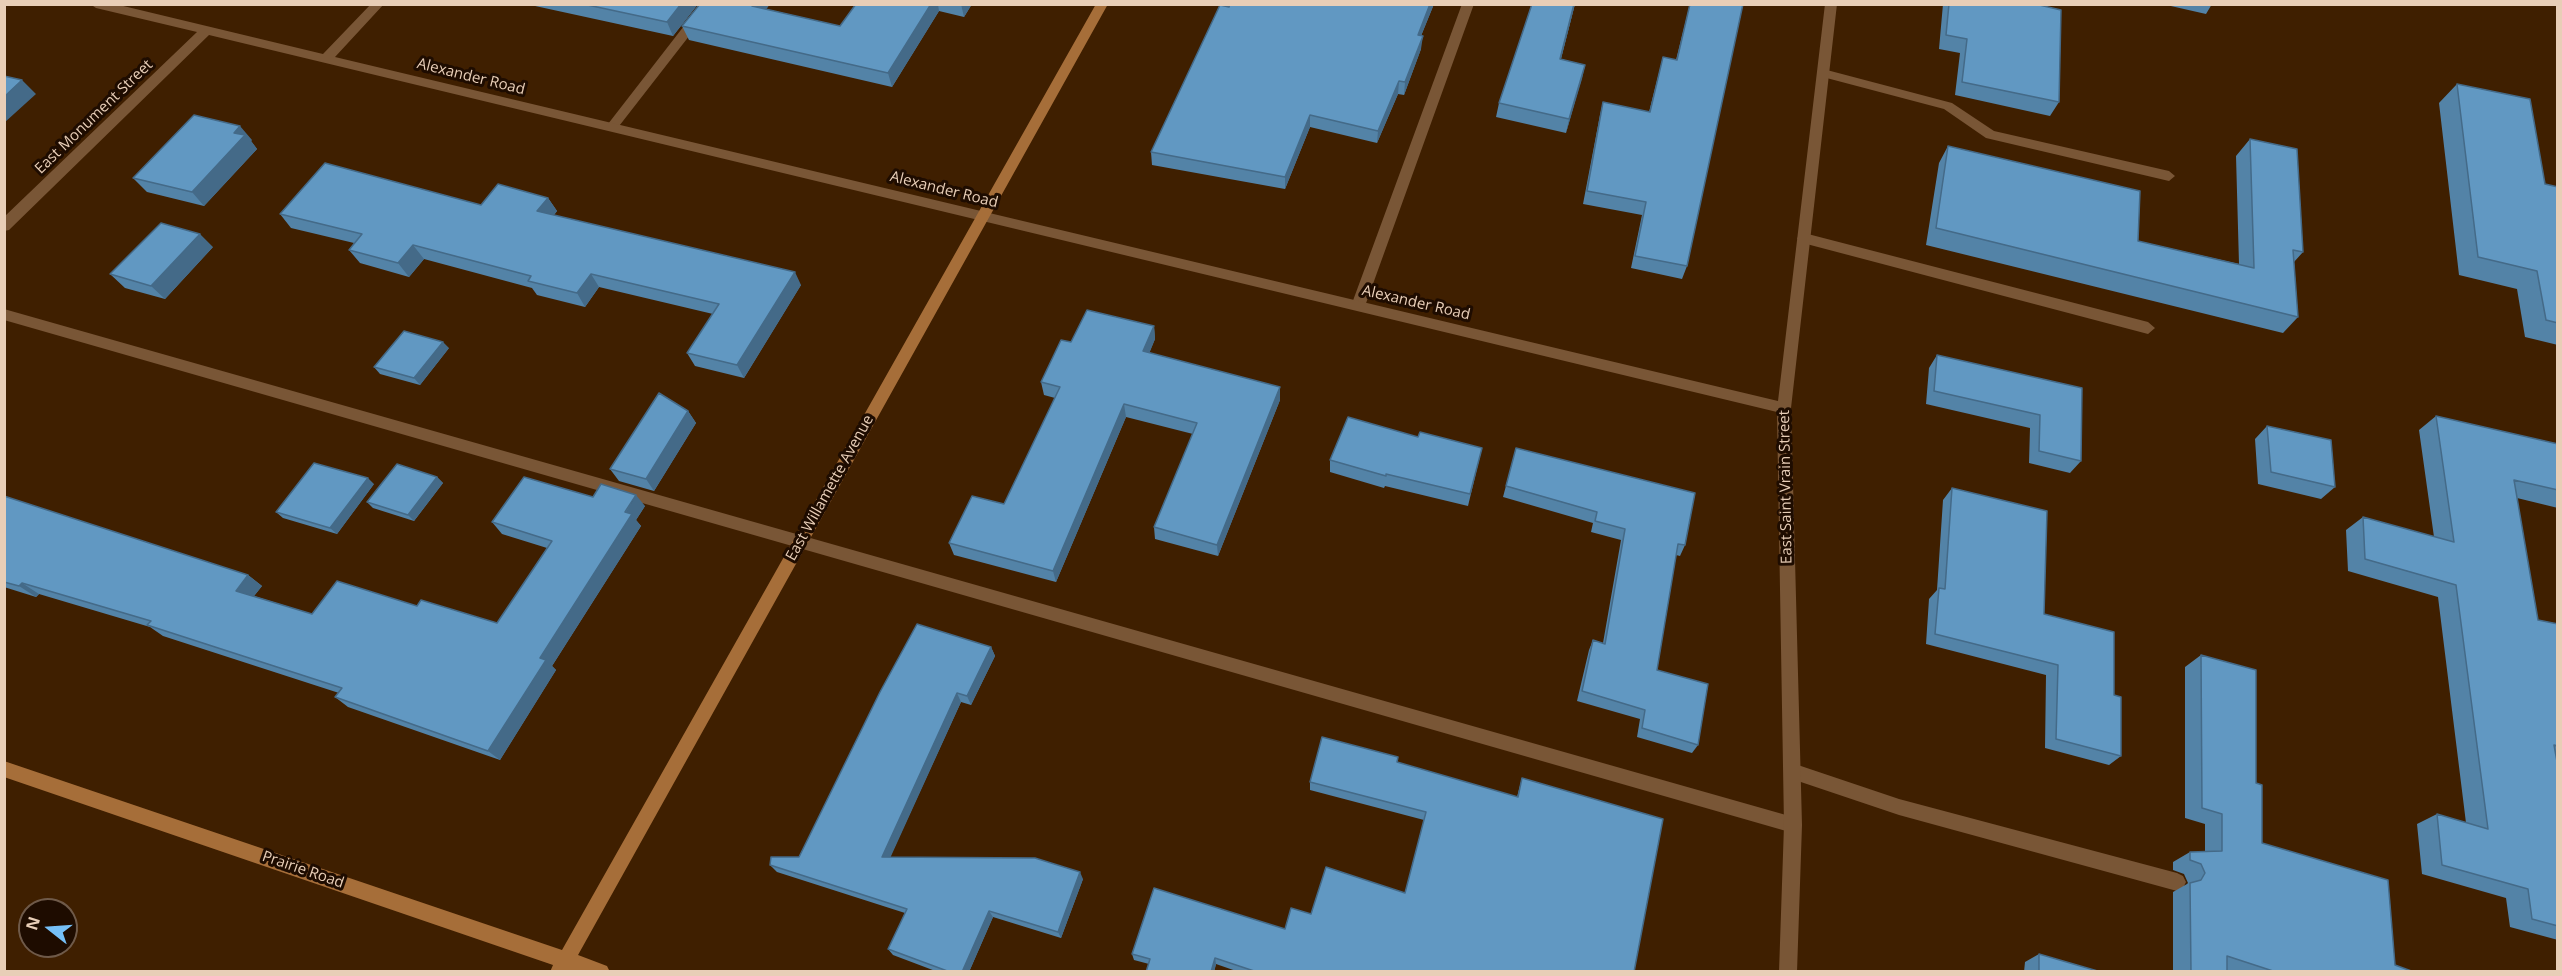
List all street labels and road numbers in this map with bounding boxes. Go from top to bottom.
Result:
street label: Alexander Road [415,55,527,99]
street label: East Monument Street [31,56,157,178]
street label: Alexander Road [888,168,1000,212]
street label: Alexander Road [1360,282,1472,324]
street label: East Saint Vrain Street [1776,410,1796,564]
street label: East Willamette Avenue [782,412,878,564]
street label: Prairie Road [260,848,346,892]

